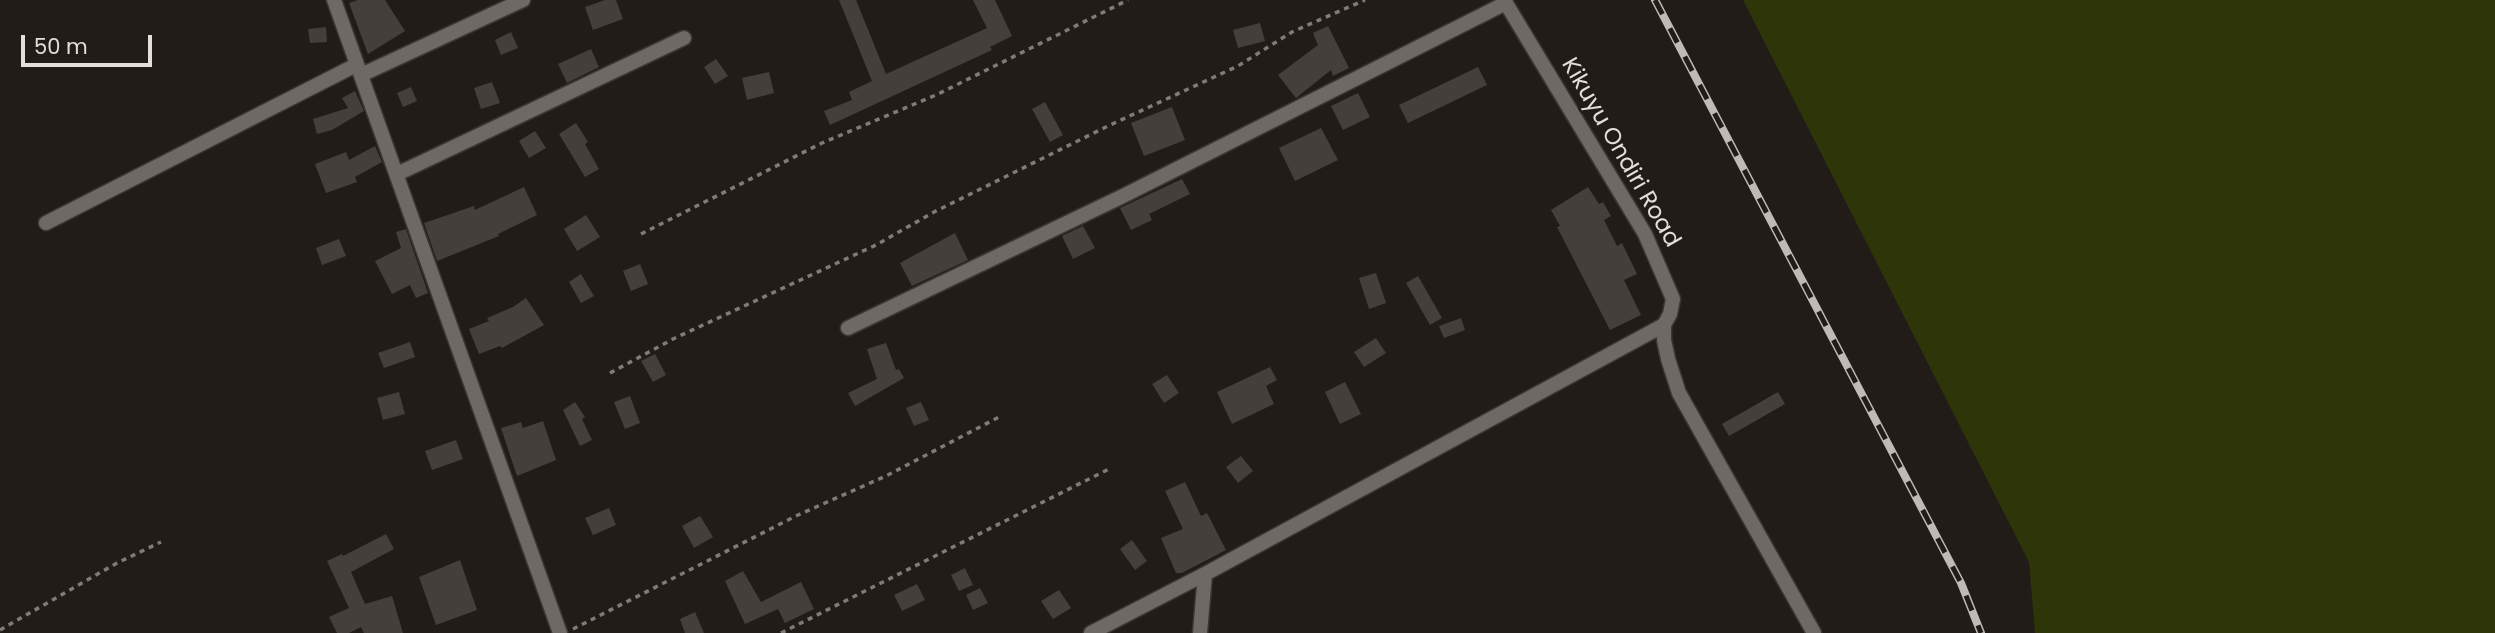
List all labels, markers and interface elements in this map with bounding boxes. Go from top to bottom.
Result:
scale bar [24,21,156,65]
text: 50 m [34,32,88,61]
street label: Kikuyu Ondiri Road [1555,53,1685,253]

